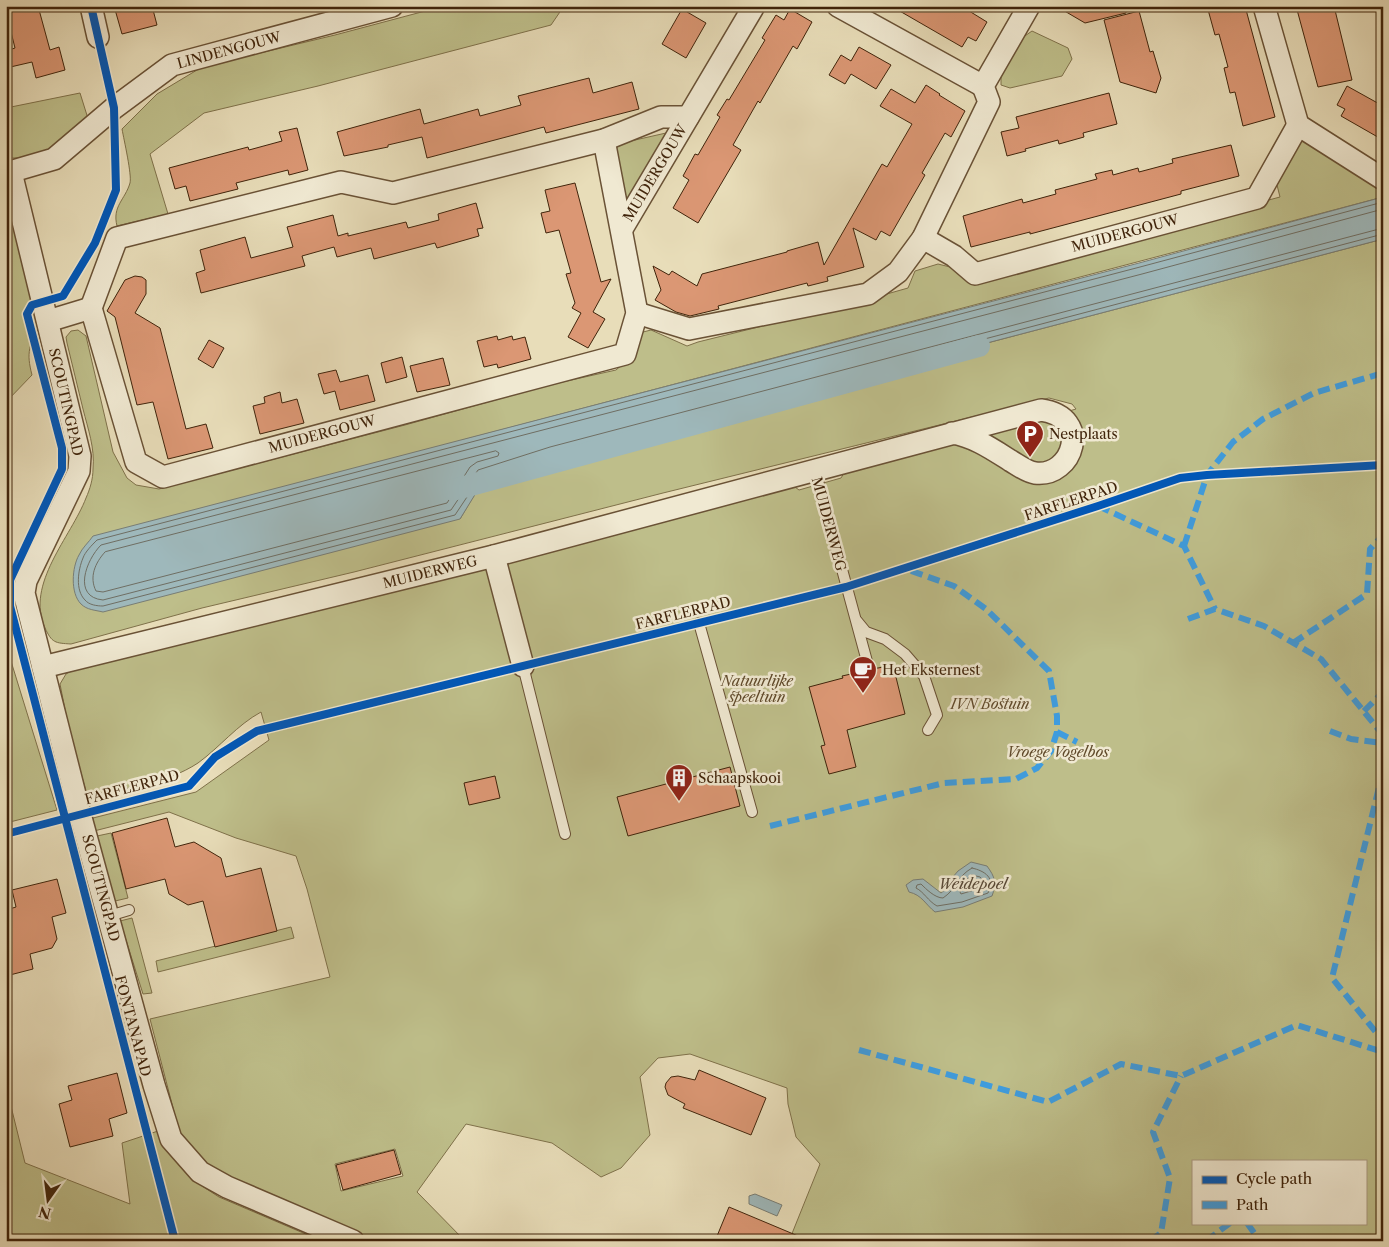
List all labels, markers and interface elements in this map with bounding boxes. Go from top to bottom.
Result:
street label: LINDENGOUW [175,27,284,73]
street label: MUIDERGOUW [619,121,691,225]
street label: MUIDERGOUW [1069,210,1181,256]
street label: SCOUTINGPAD [45,346,87,458]
street label: MUIDERGOUW [266,411,378,457]
parking icon: Nestplaats [1015,419,1045,458]
place label: Nestplaats [1049,425,1118,443]
street label: MUIDERWEG [808,475,850,573]
street label: FARFLERPAD [1022,477,1120,525]
street label: MUIDERWEG [381,552,479,592]
street label: FARFLERPAD [634,593,732,633]
cafe icon: Het Eksternest [848,655,878,694]
place label: Het Eksternest [882,661,980,679]
park label: Natuurlijke speeltuin [720,672,794,706]
park label: IVN Bostuin [950,695,1029,713]
park label: Vroege Vogelbos [1007,743,1110,761]
building icon: Schaapskooi [664,763,694,802]
street label: FARFLERPAD [83,766,181,808]
place label: Schaapskooi [698,769,781,787]
street label: SCOUTINGPAD [78,832,124,944]
water label: Weidepoel [938,874,1010,893]
street label: FONTANAPAD [111,973,155,1079]
legend [1192,1160,1366,1224]
text: Cycle path [1236,1169,1313,1188]
north arrow [22,1174,72,1224]
text: Path [1236,1195,1269,1214]
text: N [37,1202,53,1223]

